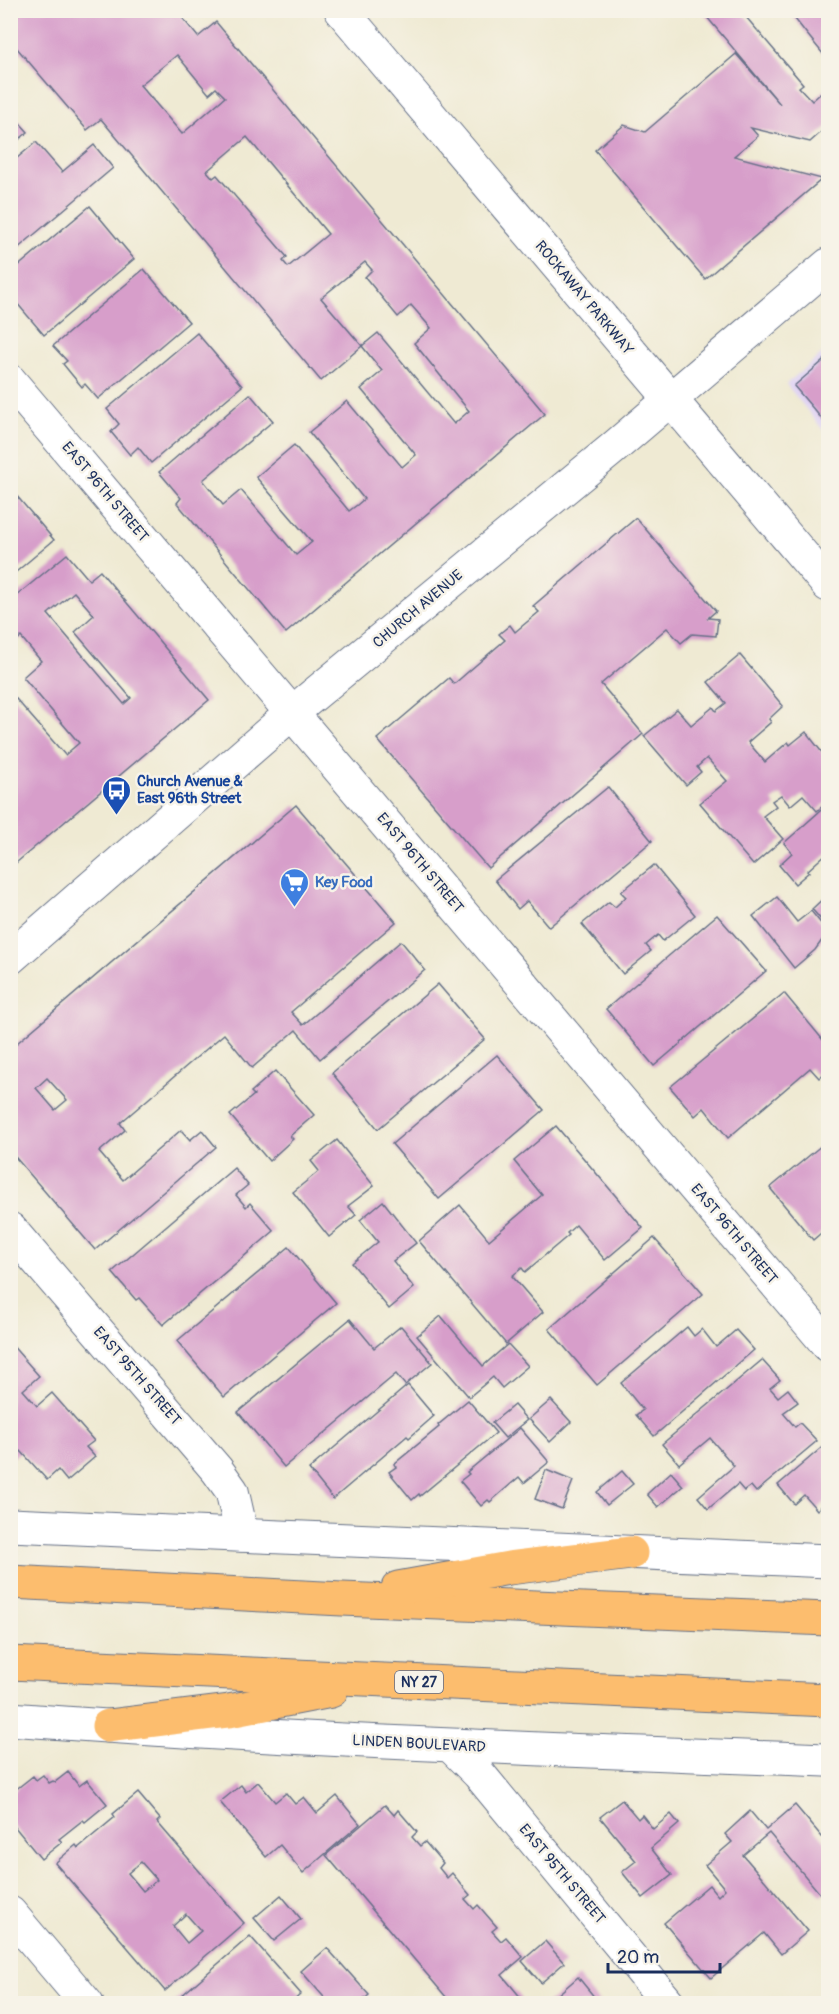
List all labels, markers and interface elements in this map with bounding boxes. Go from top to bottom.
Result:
street label: ROCKAWAY PARKWAY [531,237,638,359]
street label: EAST 96TH STREET [58,438,152,546]
street label: CHURCH AVENUE [369,566,467,652]
place label: Church Avenue & East 96th Street [137,772,243,808]
bus stop icon: Church Avenue & East 96th Street [100,774,132,816]
street label: EAST 96TH STREET [373,809,467,917]
supermarket icon: Key Food [278,866,310,908]
place label: Key Food [315,873,373,892]
street label: EAST 96TH STREET [687,1180,781,1288]
street label: EAST 95TH STREET [89,1323,185,1429]
road number: NY 27 [395,1671,443,1693]
street label: LINDEN BOULEVARD [352,1731,486,1757]
street label: EAST 95TH STREET [515,1820,609,1928]
scale bar [608,1936,720,1974]
text: 20 m [617,1946,659,1969]

